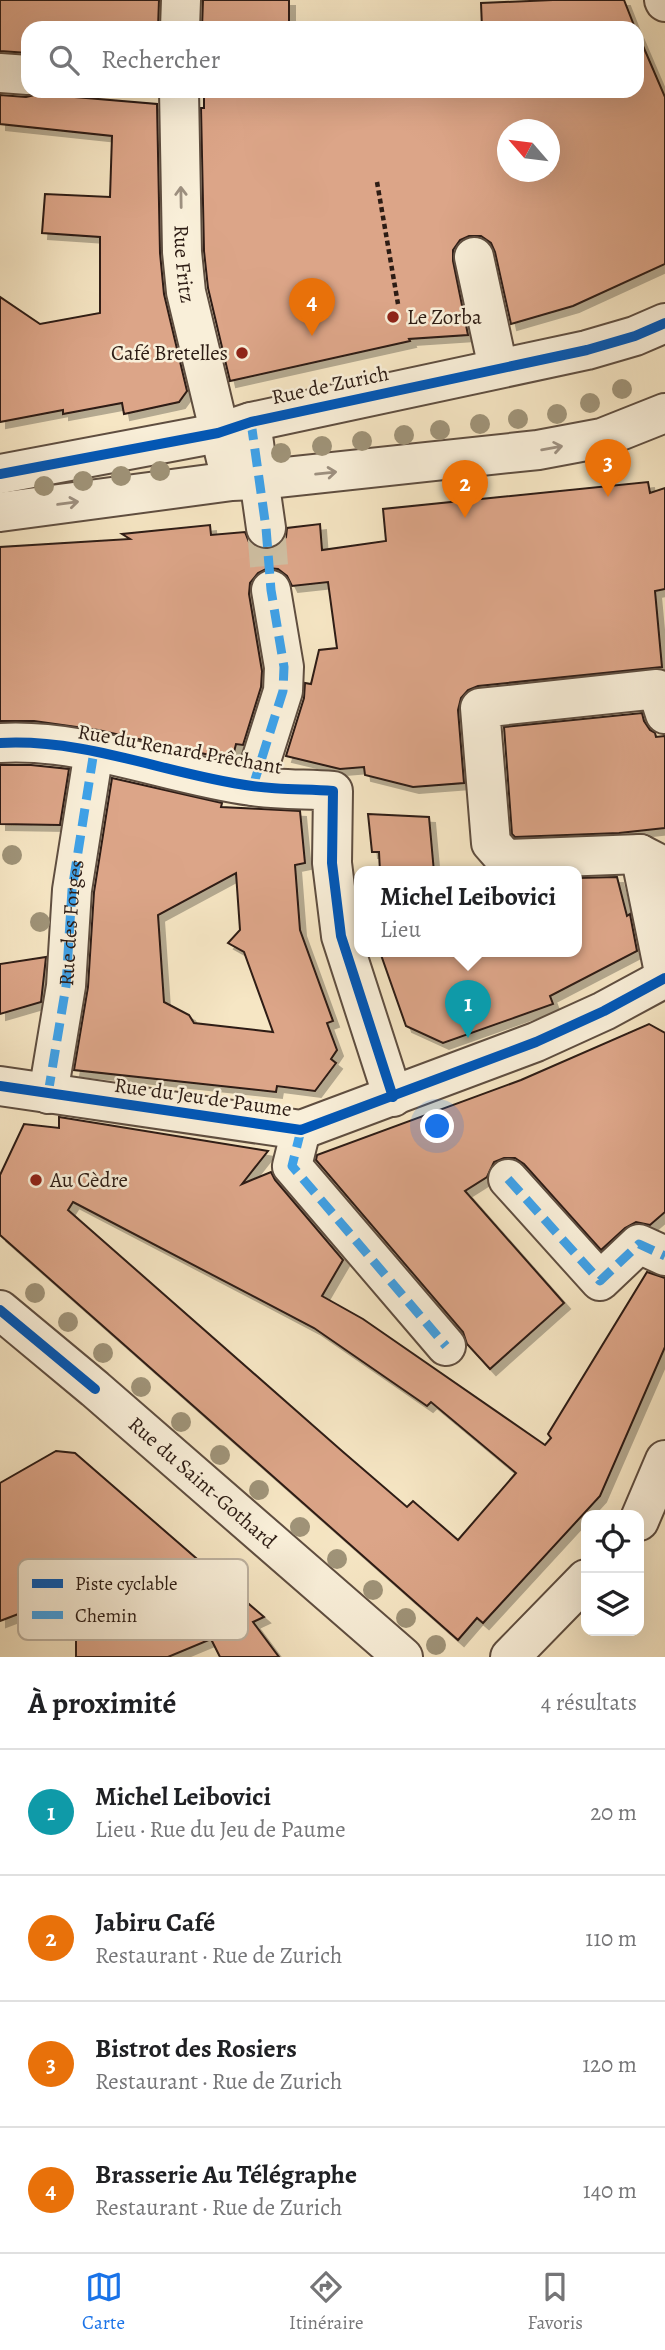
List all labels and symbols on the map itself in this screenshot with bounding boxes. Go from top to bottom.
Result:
north arrow [497,119,560,182]
one-way arrow [174,186,188,209]
street label: Rue Fritz [167,225,202,306]
pin: 4 [289,278,335,336]
place label: Le Zorba [407,303,482,331]
marker: Le Zorba [385,309,401,325]
place label: Café Bretelles [111,339,228,367]
marker: Café Bretelles [234,345,250,361]
street label: Rue de Zurich [269,359,391,411]
pin: 3 [585,439,631,497]
one-way arrow [540,440,563,454]
pin: 2 [442,460,488,518]
one-way arrow [314,466,337,479]
one-way arrow [56,497,79,510]
street label: Rue du Renard Prêchant [76,717,284,781]
street label: Rue des Forges [52,857,91,987]
pin: 1 [445,980,491,1038]
street label: Rue du Jeu de Paume [112,1071,294,1123]
your location [420,1109,454,1143]
place label: Au Cèdre [49,1166,128,1194]
marker: Au Cèdre [28,1172,44,1188]
street label: Rue du Saint-Gothard [122,1410,283,1555]
legend [18,1559,248,1640]
text: Piste cyclable [75,1571,177,1597]
text: Chemin [75,1603,137,1629]

